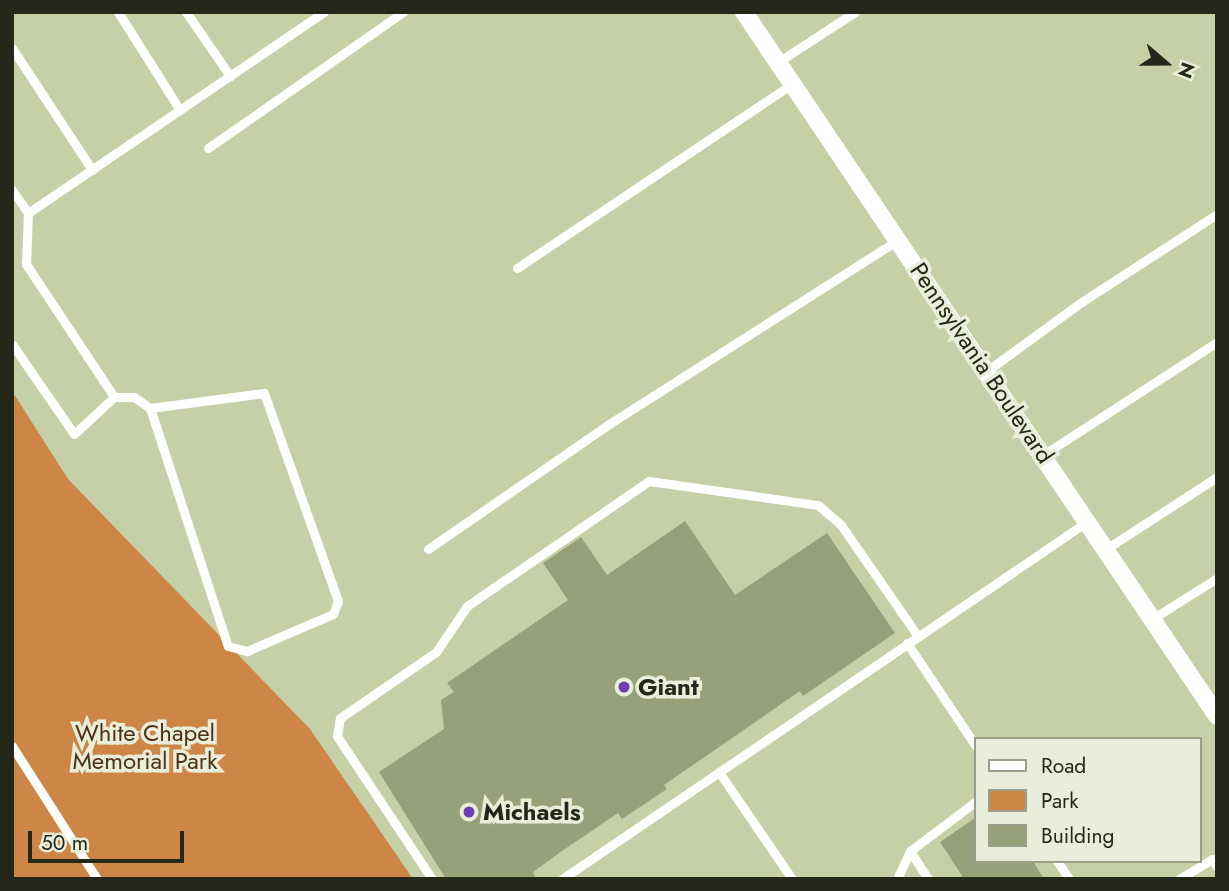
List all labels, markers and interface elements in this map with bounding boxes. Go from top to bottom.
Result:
north arrow [1131,28,1201,98]
text: N [1171,59,1201,82]
street label: Pennsylvania Boulevard [904,257,1060,469]
place label: Giant [638,673,699,701]
marker: Giant [616,679,632,695]
park label: White Chapel Memorial Park [72,719,218,775]
legend [974,737,1201,863]
text: Road [1041,751,1086,781]
text: Park [1041,786,1078,816]
place label: Michaels [483,798,581,826]
marker: Michaels [461,804,477,820]
scale bar [32,818,187,862]
text: Building [1041,821,1114,851]
text: 50 m [41,828,88,858]

